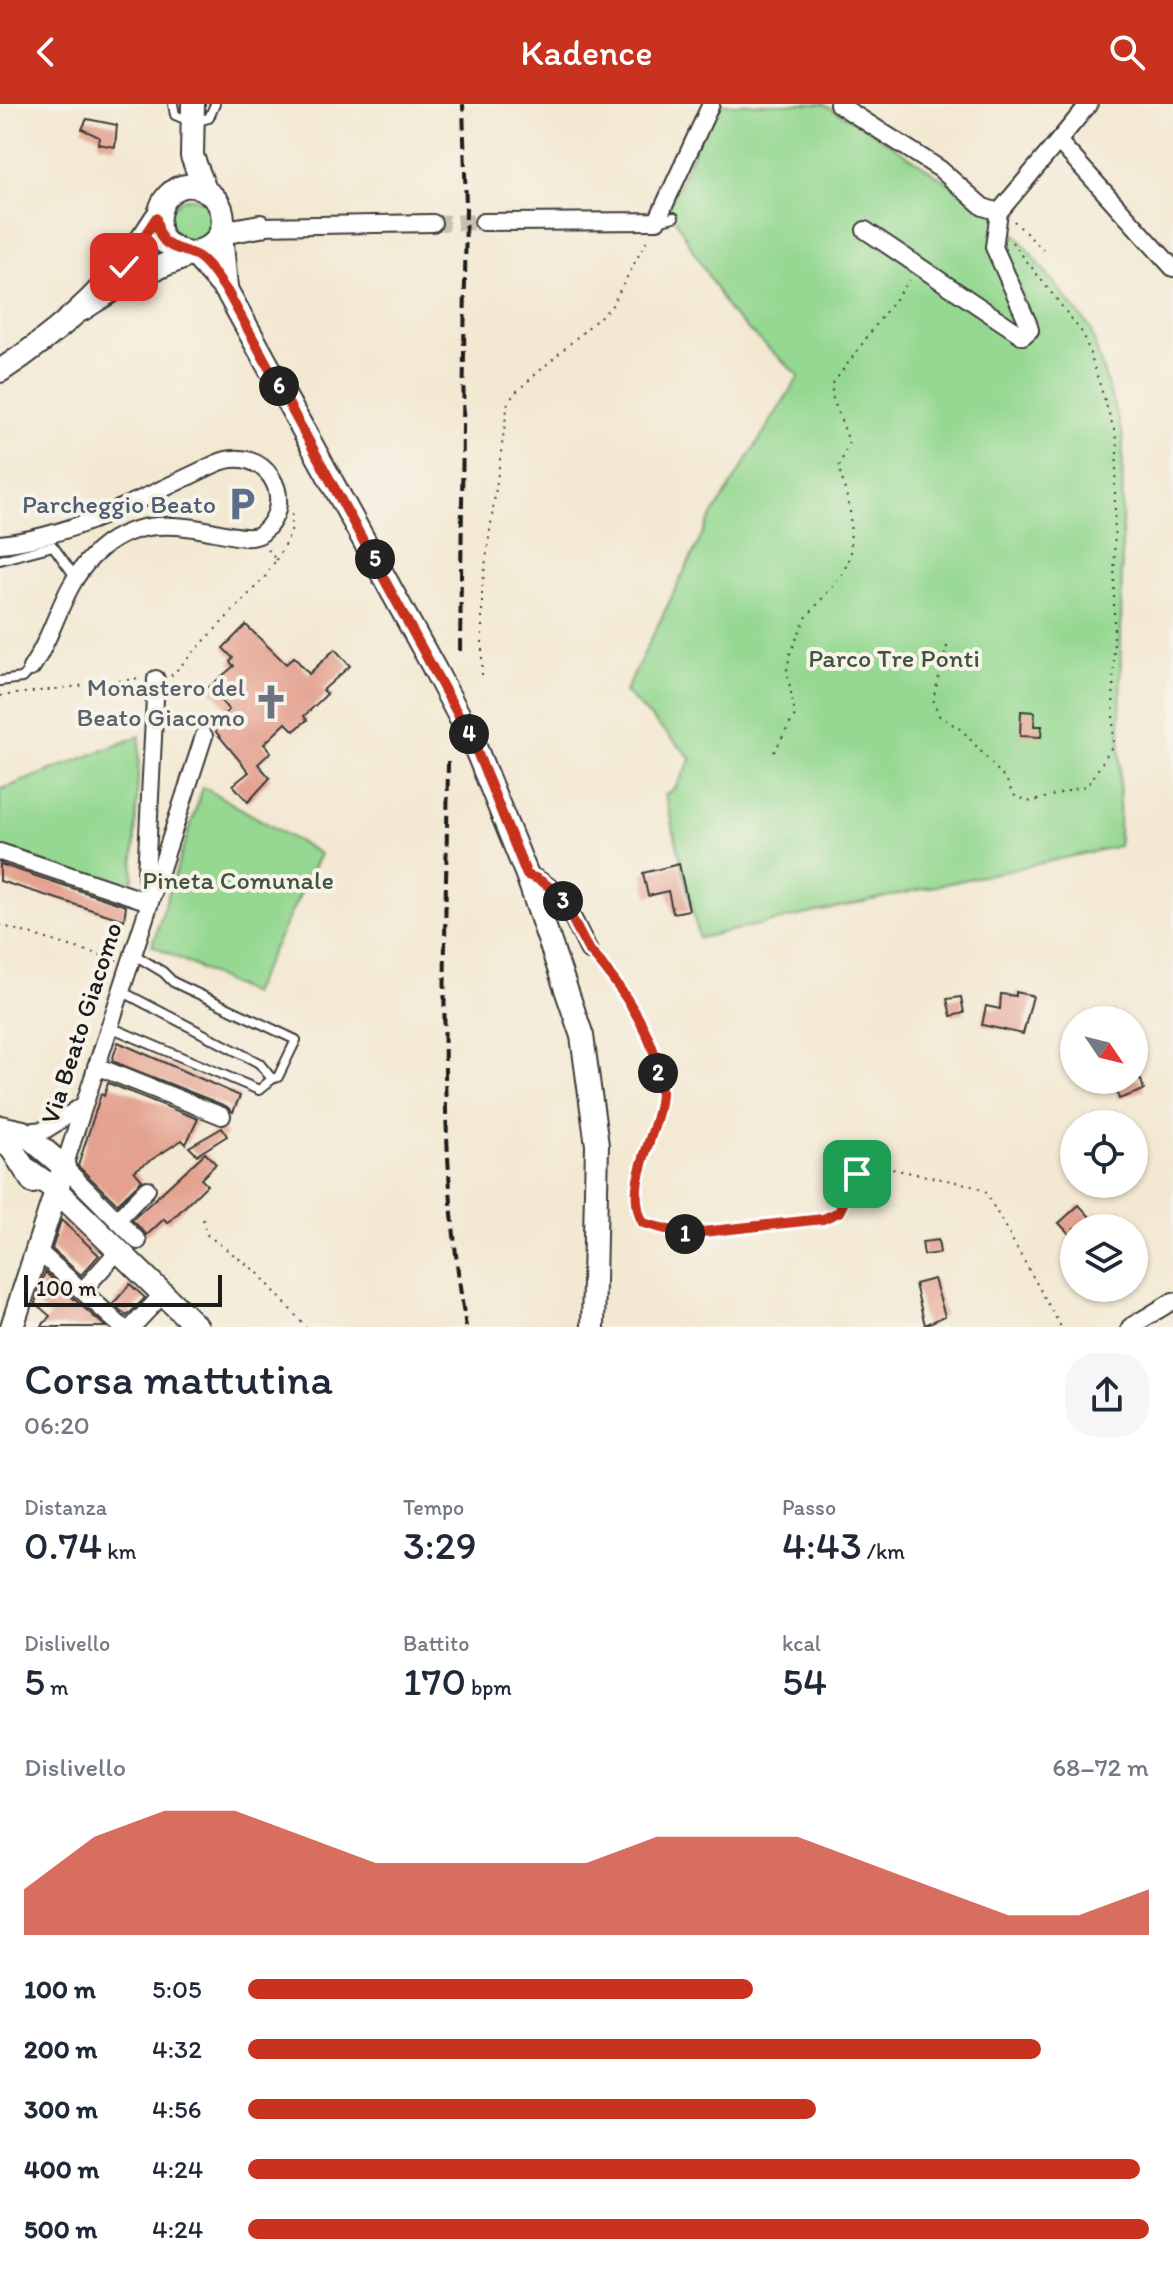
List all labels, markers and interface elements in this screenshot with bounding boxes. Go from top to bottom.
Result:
icon: back [24,30,68,74]
icon: search [1105,30,1149,74]
text: Kadence [520,31,653,74]
pin [90,233,158,301]
icon: check [102,245,146,289]
pin: 6 [259,366,299,406]
text: 6 [273,372,285,399]
parking icon: Parcheggio Beato [223,485,261,523]
place label: Parcheggio Beato [22,488,216,520]
pin: 5 [355,539,395,579]
text: 5 [369,545,381,572]
park label: Parco Tre Ponti [808,642,980,674]
place label: Monastero del Beato Giacomo [77,671,245,733]
church icon: Monastero del Beato Giacomo [252,683,290,721]
pin: 4 [449,714,489,754]
text: 4 [462,720,476,747]
park label: Pineta Comunale [142,864,334,896]
pin: 3 [543,881,583,921]
text: 3 [557,887,569,914]
street label: Via Beato Giacomo [33,918,129,1128]
north arrow [1060,1006,1148,1094]
map controls [1060,1006,1148,1302]
pin: 2 [638,1053,678,1093]
text: 2 [652,1059,664,1086]
button: locate [1060,1110,1148,1198]
pin [823,1140,891,1208]
icon: arrive [835,1152,879,1196]
pin: 1 [665,1214,705,1254]
button: layers [1060,1214,1148,1302]
text: 1 [680,1220,690,1247]
scale bar [24,1271,222,1307]
text: 100 m [36,1275,97,1302]
text: Corsa mattutina [24,1352,333,1405]
button: share [1065,1353,1149,1437]
text: 06:20 [24,1409,90,1441]
text: Distanza [24,1494,107,1521]
text: Tempo [403,1494,464,1521]
text: Passo [782,1494,836,1521]
text: 0.74 [24,1521,102,1569]
text: 3:29 [403,1521,477,1569]
text: 4:43 [782,1521,862,1569]
text: km [102,1538,136,1565]
text: /km [862,1538,905,1565]
text: Dislivello [24,1630,110,1657]
text: Battito [403,1630,469,1657]
text: kcal [782,1630,821,1657]
text: 5 [24,1657,45,1705]
text: 170 [403,1657,466,1705]
text: 54 [782,1657,827,1705]
text: m [45,1674,68,1701]
text: bpm [466,1674,512,1701]
text: Dislivello [24,1751,126,1783]
text: 68–72 m [1052,1751,1149,1783]
text: 100 m [24,1973,96,2005]
text: 5:05 [152,1973,202,2005]
text: 200 m [24,2033,97,2065]
text: 4:32 [152,2033,202,2065]
text: 300 m [24,2093,98,2125]
text: 4:56 [152,2093,201,2125]
text: 400 m [24,2153,99,2185]
text: 4:24 [152,2153,203,2185]
text: 500 m [24,2213,97,2245]
text: 4:24 [152,2213,203,2245]

